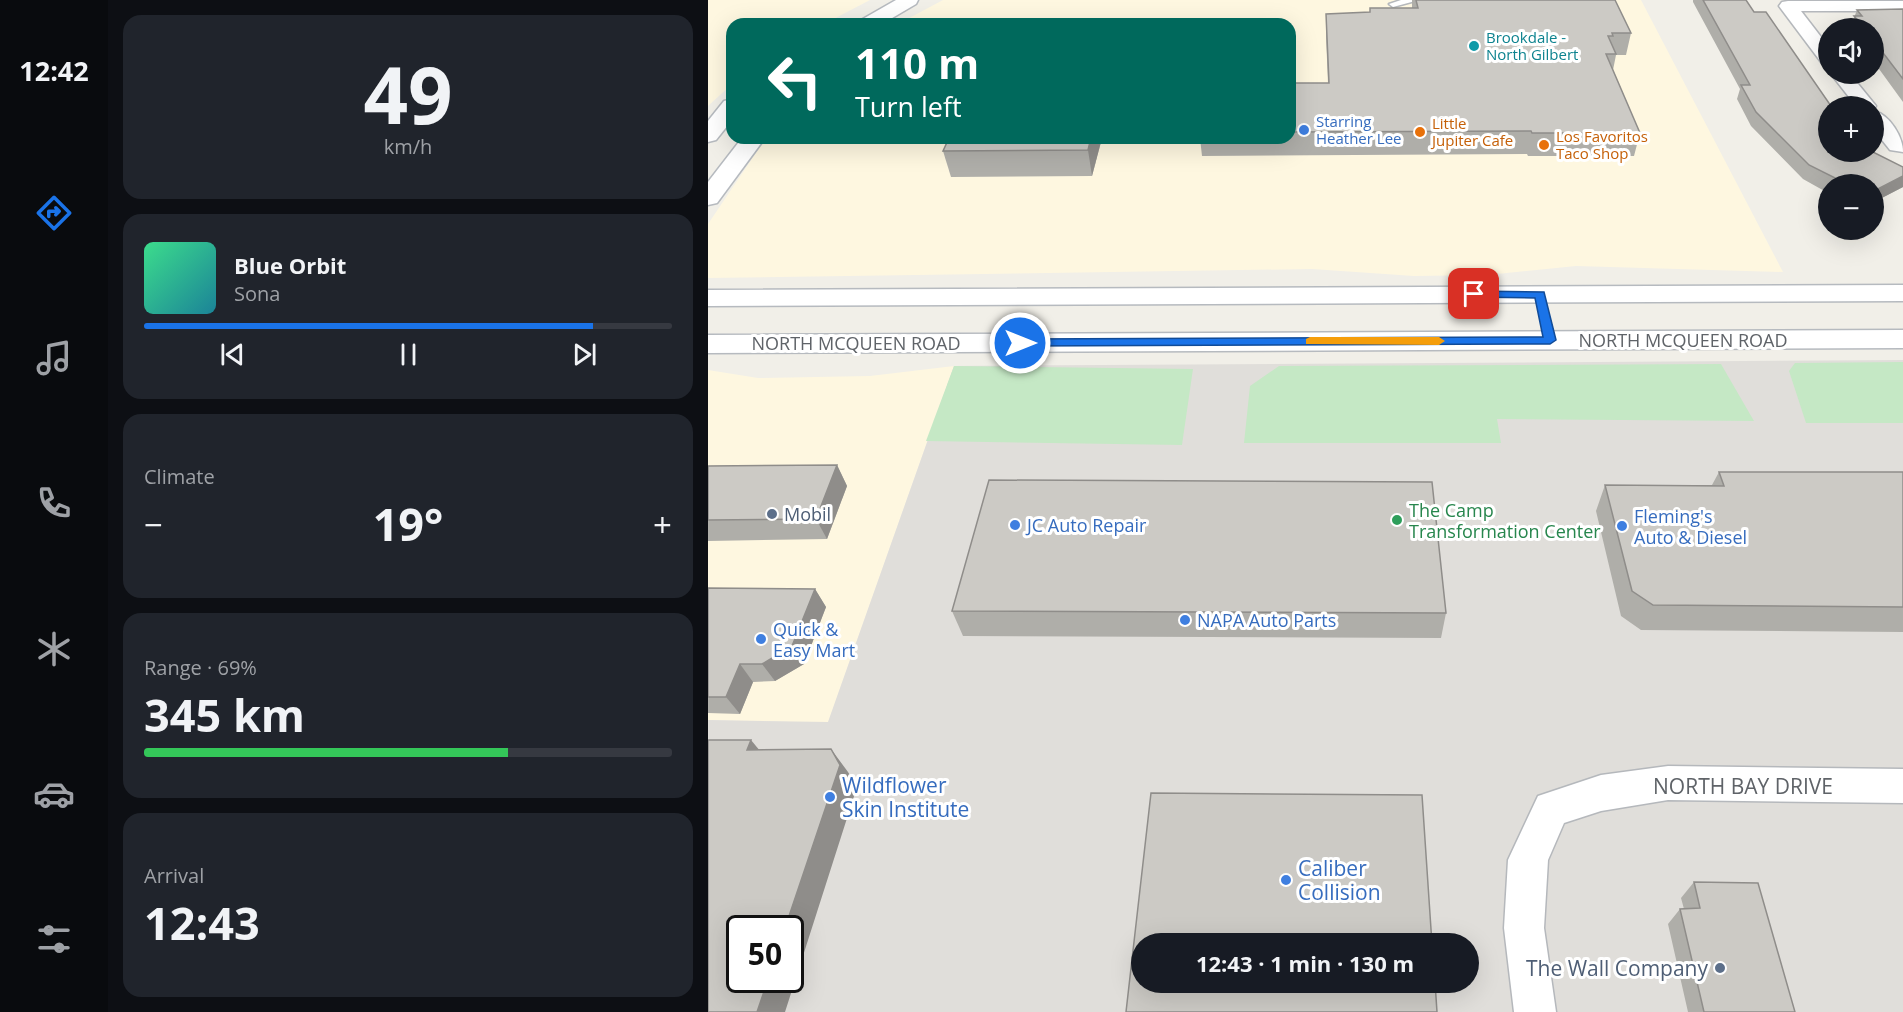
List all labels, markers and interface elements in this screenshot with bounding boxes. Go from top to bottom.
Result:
map controls [1818,18,1884,240]
button: sound [1818,18,1884,84]
place label: Brookdale - North Gilbert [1486,27,1578,64]
text: 110 m [855,34,979,91]
marker: Brookdale - North Gilbert [1467,39,1481,53]
text: 49 [363,41,453,147]
icon: left [756,42,834,120]
text: 12:42 [19,52,89,89]
text: Turn left [855,88,962,125]
button: + [1818,96,1884,162]
place label: Starring Heather Lee [1316,111,1402,148]
place label: Little Jupiter Cafe [1430,113,1513,150]
marker: Starring Heather Lee [1297,123,1311,137]
marker: Little Jupiter Cafe [1413,125,1427,139]
place label: Los Favoritos Taco Shop [1556,126,1648,163]
text: km/h [384,133,432,160]
marker: Los Favoritos Taco Shop [1537,138,1551,152]
button: − [1818,174,1884,240]
icon: directions [33,192,75,234]
text: Blue Orbit [234,250,346,280]
pin [1448,268,1499,319]
icon: arrive [1457,277,1490,310]
text: Sona [234,280,280,307]
position arrow [988,311,1052,375]
street label: NORTH MCQUEEN ROAD [1579,328,1787,352]
street label: NORTH MCQUEEN ROAD [752,331,960,355]
icon: music [33,337,75,379]
icon: previous [216,338,249,371]
icon: pause [392,338,425,371]
icon: next [568,338,601,371]
text: Climate [144,463,215,490]
icon: phone [33,482,75,524]
text: 19° [373,493,443,554]
place label: The Camp Transformation Center [1409,498,1601,543]
text: − [144,502,163,547]
text: + [653,502,672,547]
place label: Mobil [784,502,831,526]
place label: Fleming's Auto & Diesel [1634,504,1747,549]
marker: Mobil [765,507,779,521]
place label: JC Auto Repair [1025,513,1147,537]
marker: The Camp Transformation Center [1390,513,1404,527]
marker: JC Auto Repair [1008,518,1022,532]
marker: Fleming's Auto & Diesel [1615,519,1629,533]
place label: NAPA Auto Parts [1197,608,1336,632]
marker: NAPA Auto Parts [1178,613,1192,627]
place label: Quick & Easy Mart [773,617,855,662]
icon: climate [33,628,75,670]
marker: Quick & Easy Mart [754,632,768,646]
text: Range · 69% [144,654,257,681]
text: 345 km [144,684,305,745]
place label: Wildflower Skin Institute [842,771,969,823]
street label: NORTH BAY DRIVE [1653,772,1833,800]
icon: car [33,773,75,815]
marker: Wildflower Skin Institute [823,790,837,804]
place label: Caliber Collision [1298,854,1381,906]
text: Arrival [144,862,204,889]
marker: Caliber Collision [1279,873,1293,887]
text: 12:43 [144,892,260,953]
speed limit sign: 50 [726,915,804,993]
icon: filters [33,918,75,960]
text: 12:43 · 1 min · 130 m [1196,948,1414,978]
place label: The Wall Company [1526,954,1708,982]
marker: The Wall Company [1713,961,1727,975]

